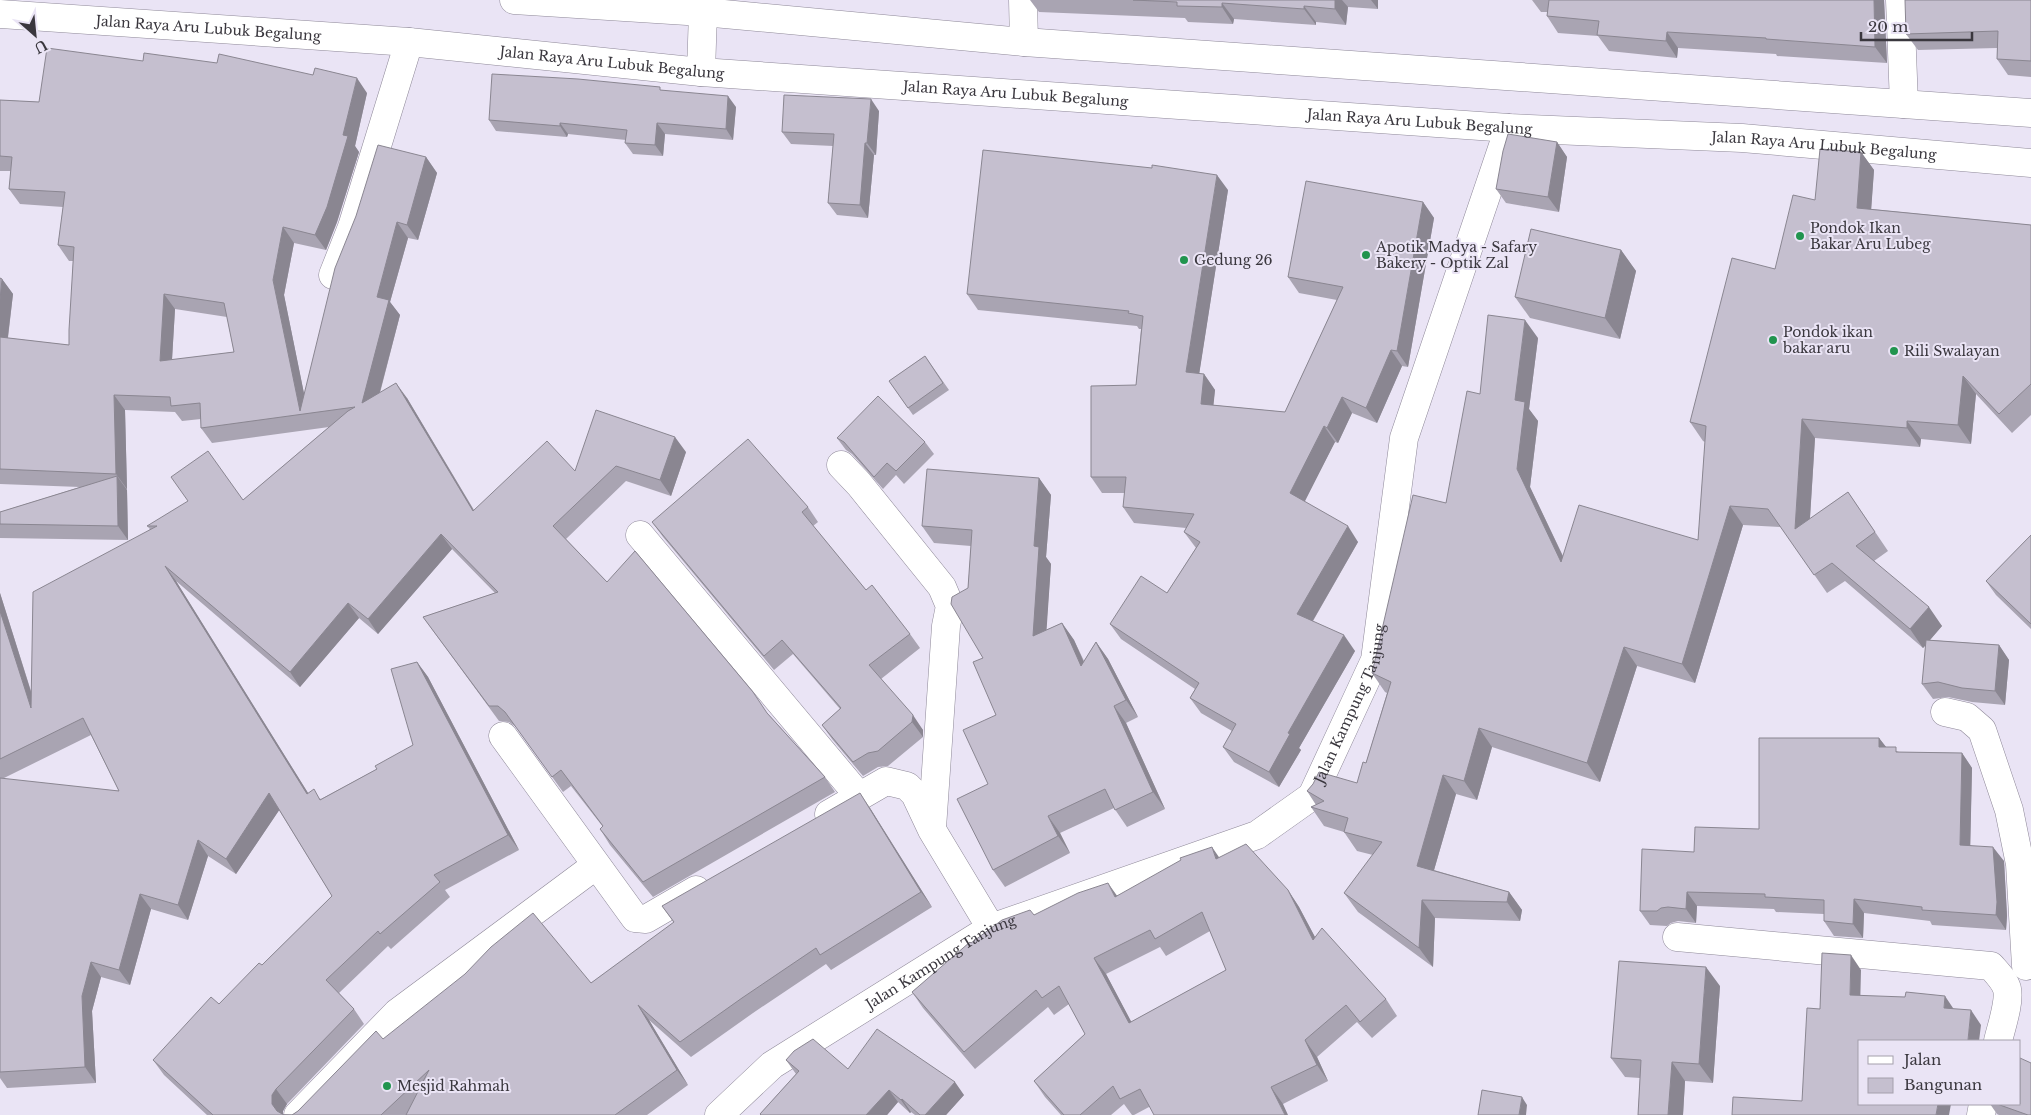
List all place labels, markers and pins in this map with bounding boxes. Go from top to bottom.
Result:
place label: Pondok Ikan Bakar Aru Lubeg [1810,219,1931,253]
marker: Pondok Ikan Bakar Aru Lubeg [1794,230,1806,242]
place label: Apotik Madya - Safary Bakery - Optik Zal [1375,238,1537,272]
marker: Apotik Madya - Safary Bakery - Optik Zal [1360,249,1372,261]
place label: Gedung 26 [1194,251,1273,269]
marker: Gedung 26 [1178,254,1190,266]
place label: Pondok ikan bakar aru [1782,323,1873,357]
marker: Pondok ikan bakar aru [1767,334,1779,346]
place label: Rili Swalayan [1904,342,2000,360]
marker: Rili Swalayan [1888,345,1900,357]
place label: Mesjid Rahmah [397,1077,510,1095]
marker: Mesjid Rahmah [381,1080,393,1092]

